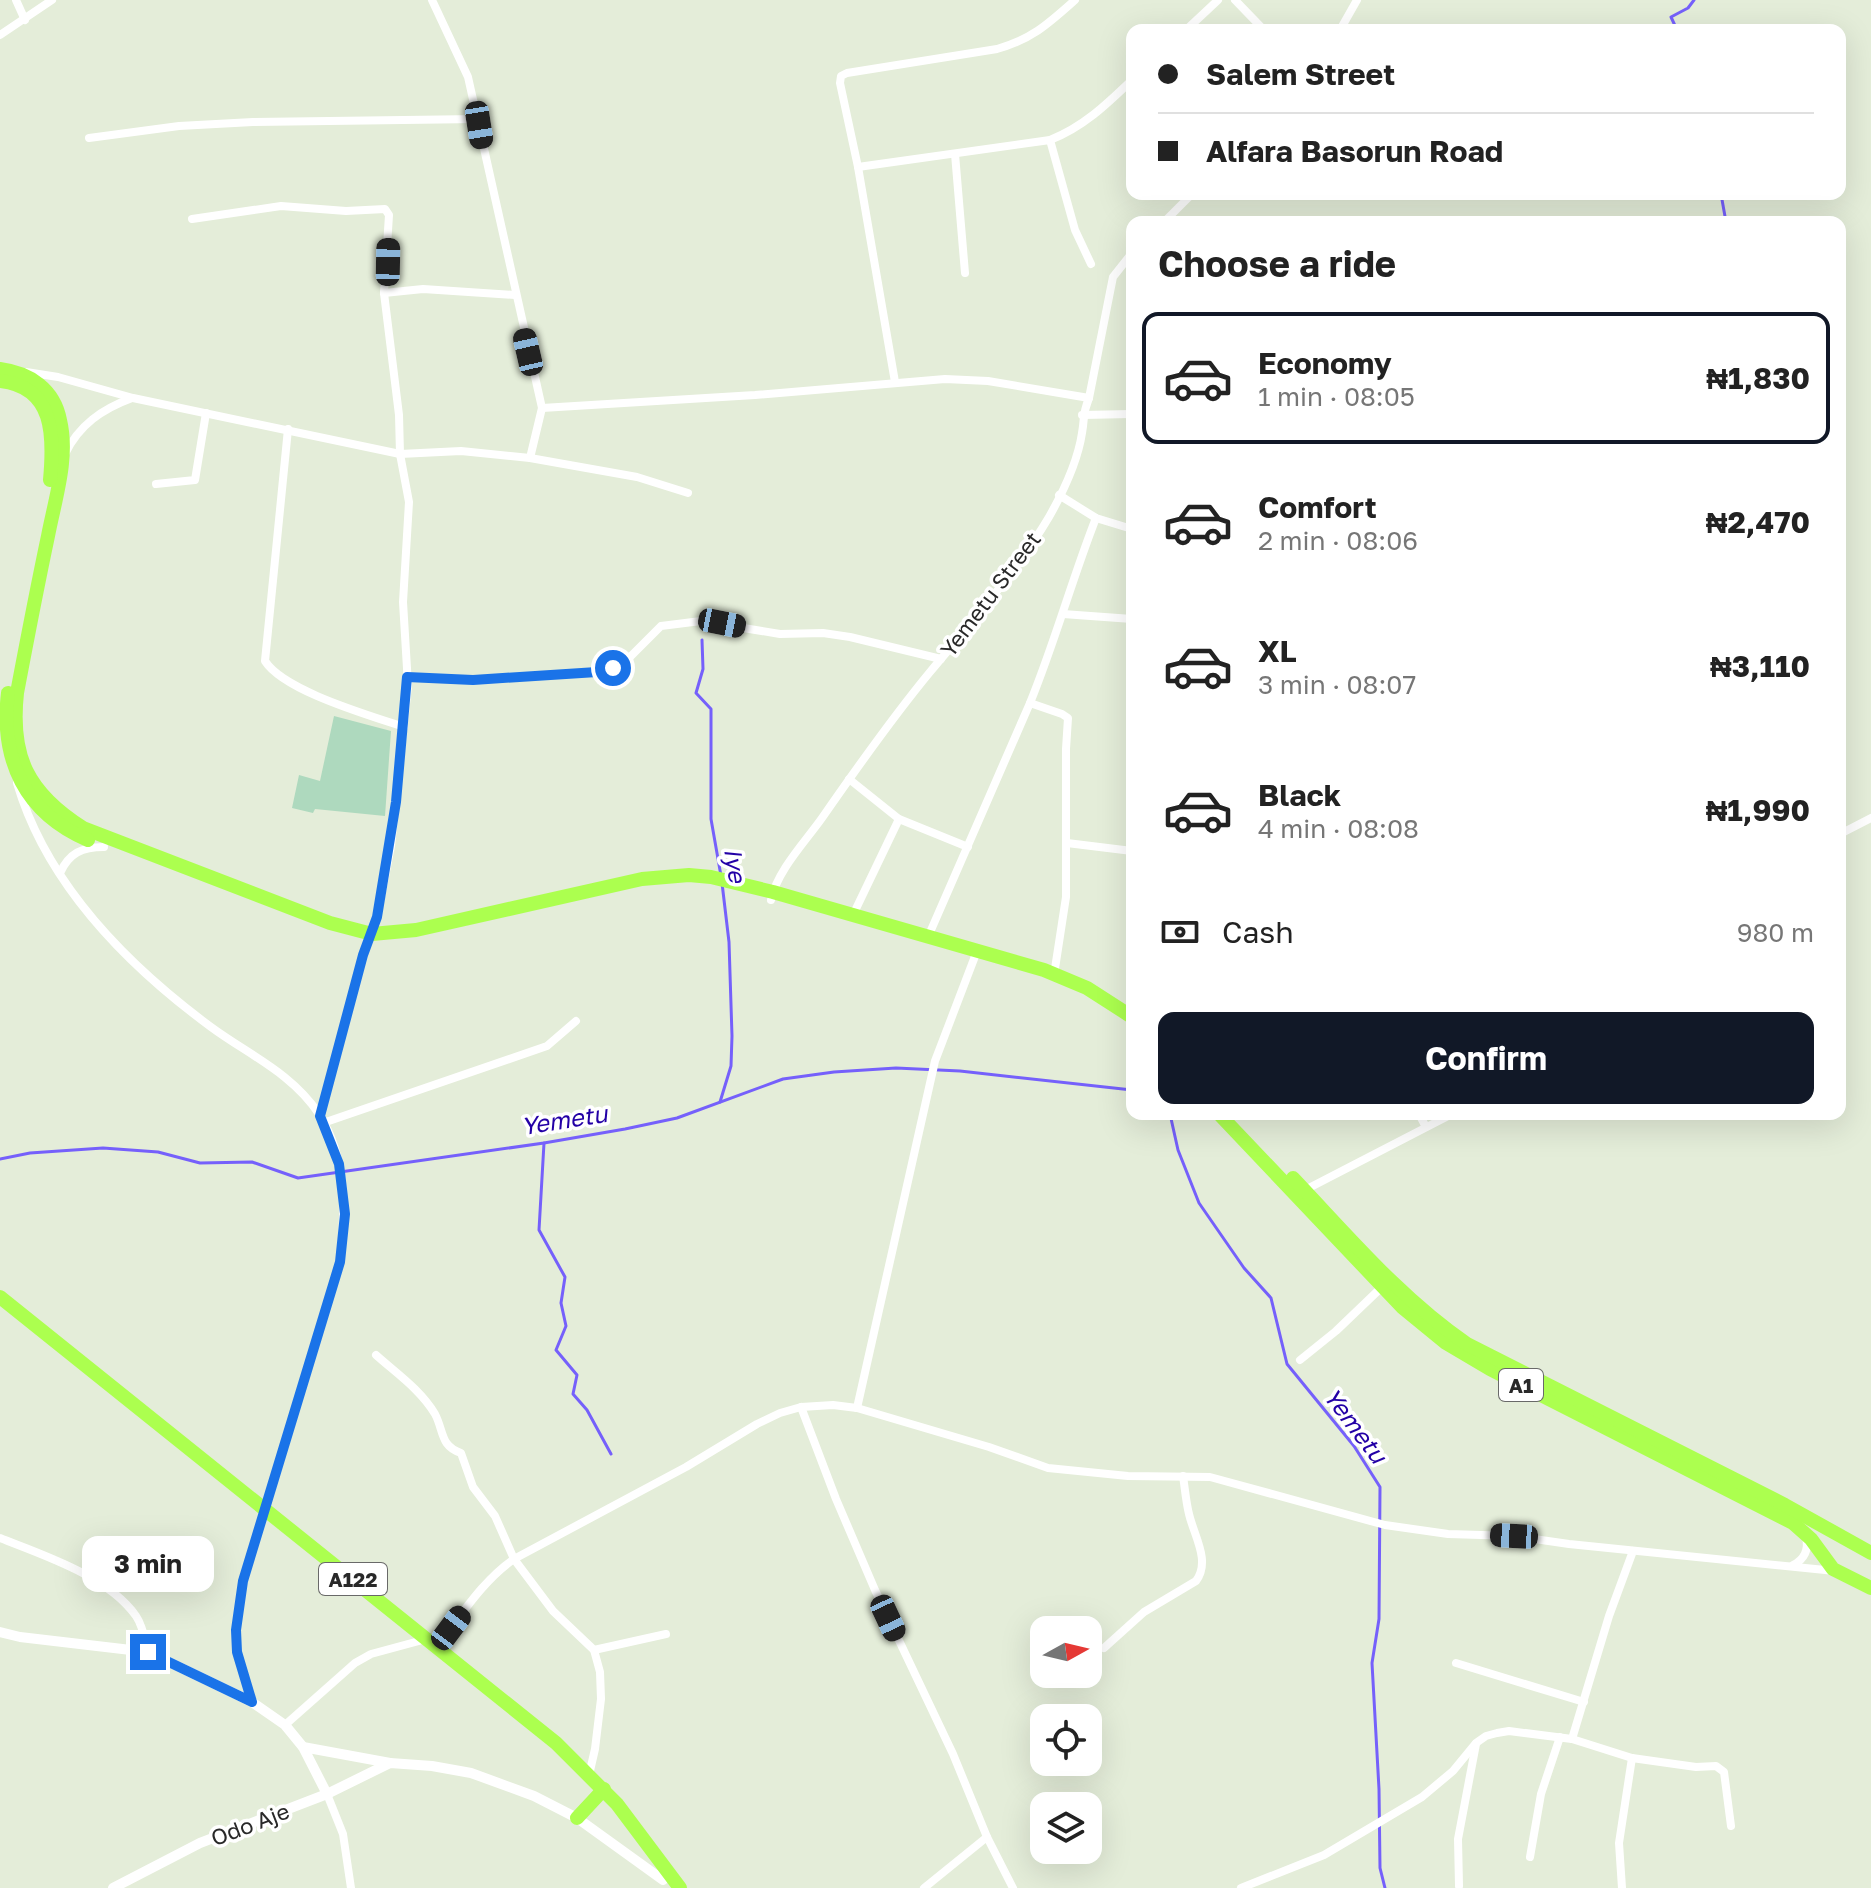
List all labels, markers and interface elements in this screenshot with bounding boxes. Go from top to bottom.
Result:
text: Salem Street [1206,56,1395,92]
car [463,99,495,151]
text: Alfara Basorun Road [1206,133,1503,169]
car [376,238,400,286]
text: Choose a ride [1158,242,1396,285]
car [511,326,545,378]
icon: car [1162,342,1234,414]
text: Economy [1258,345,1392,381]
text: ₦1,830 [1706,360,1810,396]
text: 1 min · 08:05 [1258,381,1415,412]
icon: car [1162,486,1234,558]
text: Comfort [1258,489,1377,525]
text: ₦2,470 [1706,504,1810,540]
text: 2 min · 08:06 [1258,525,1418,556]
street label: Yemetu Street [934,526,1046,662]
car [696,607,748,639]
icon: car [1162,630,1234,702]
text: XL [1258,633,1297,669]
text: ₦3,110 [1710,648,1810,684]
route start [595,650,631,686]
text: 3 min · 08:07 [1258,669,1416,700]
icon: car [1162,774,1234,846]
text: Black [1258,777,1341,813]
text: ₦1,990 [1706,792,1810,828]
text: 4 min · 08:08 [1258,813,1419,844]
water label: Iye [718,846,753,886]
icon: cash [1158,910,1202,954]
text: Cash [1222,914,1294,950]
text: 980 m [1737,917,1814,948]
button: Confirm [1158,1012,1814,1104]
water label: Yemetu [519,1098,611,1140]
road number: A1 [1499,1369,1543,1401]
water label: Yemetu [1318,1382,1395,1470]
car [1489,1523,1539,1549]
callout: 3 min [82,1536,214,1592]
text: 3 min [114,1548,182,1579]
road number: A122 [319,1563,387,1595]
car [867,1591,909,1645]
car [427,1602,475,1654]
north arrow [1030,1616,1102,1688]
map controls [1030,1616,1102,1864]
route end [130,1634,166,1670]
button: locate [1030,1704,1102,1776]
button: layers [1030,1792,1102,1864]
street label: Odo Aje [207,1797,293,1851]

